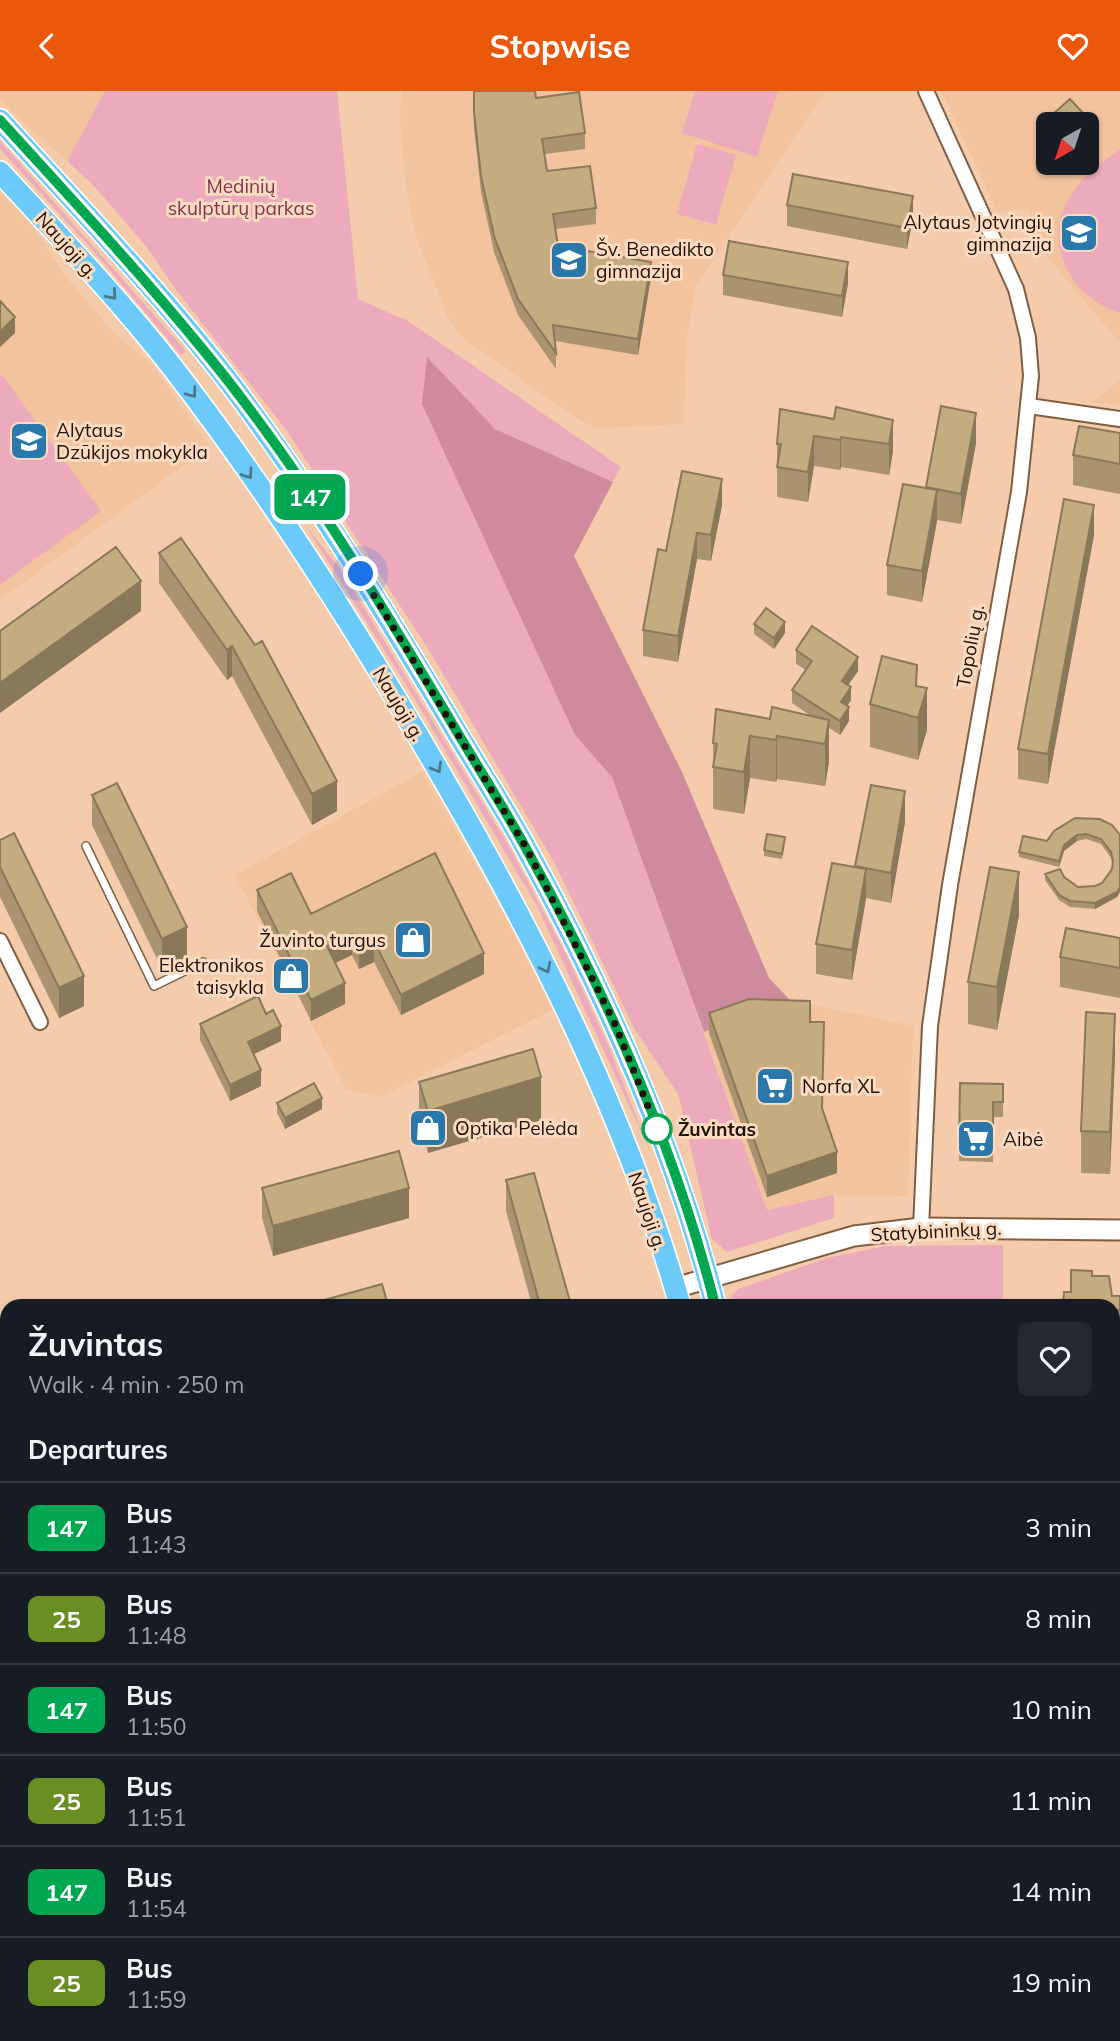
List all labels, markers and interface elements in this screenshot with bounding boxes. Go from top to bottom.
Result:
text: Stopwise [489,26,631,66]
icon: back [28,27,66,65]
icon: heart [1054,27,1092,65]
north arrow [1036,112,1099,175]
map controls [1036,112,1099,175]
park label: Medinių skulptūrų parkas [168,174,314,220]
street label: Naujoji g. [31,207,103,283]
place label: Alytaus Jotvingių gimnazija [903,210,1052,256]
school or university icon: Alytaus Jotvingių gimnazija [1058,212,1100,254]
place label: Šv. Benedikto gimnazija [596,237,714,283]
school or university icon: Šv. Benedikto gimnazija [548,239,590,281]
one-way arrow [104,287,116,300]
one-way arrow [183,386,196,398]
place label: Alytaus Dzūkijos mokykla [56,418,208,464]
school or university icon: Alytaus Dzūkijos mokykla [8,420,50,462]
one-way arrow [240,466,252,479]
line badge: 147 [270,474,350,520]
text: 147 [288,482,332,512]
your location [343,556,378,591]
street label: Topolių g. [951,603,989,689]
street label: Naujoji g. [368,663,430,745]
one-way arrow [429,761,442,774]
shop icon: Žuvinto turgus [392,919,434,961]
place label: Žuvinto turgus [260,928,386,952]
place label: Elektronikos taisykla [159,953,264,999]
shop icon: Elektronikos taisykla [270,955,312,997]
one-way arrow [538,961,551,973]
supermarket icon: Norfa XL [754,1065,796,1107]
place label: Norfa XL [802,1074,881,1098]
shop icon: Optika Pelėda [407,1107,449,1149]
marker: Žuvintas [642,1114,672,1144]
place label: Optika Pelėda [455,1116,578,1140]
place label: Žuvintas [678,1117,756,1141]
supermarket icon: Aibė [955,1118,997,1160]
place label: Aibė [1003,1127,1043,1151]
street label: Naujoji g. [623,1168,673,1254]
street label: Statybininkų g. [870,1216,1002,1246]
button: heart [1018,1322,1092,1396]
text: Žuvintas [28,1323,163,1364]
text: Walk · 4 min · 250 m [28,1370,245,1399]
text: Departures [28,1433,168,1466]
text: Bus [126,1497,172,1530]
text: 3 min [1025,1511,1092,1544]
text: 147 [45,1513,88,1543]
text: 11:43 [126,1530,186,1559]
text: Bus [126,1588,172,1621]
text: 8 min [1025,1602,1092,1635]
text: 25 [52,1604,81,1634]
text: 11:48 [126,1621,186,1650]
text: Bus [126,1679,172,1712]
text: 10 min [1010,1693,1092,1726]
text: 147 [45,1695,88,1725]
text: 11:50 [126,1712,186,1741]
text: Bus [126,1770,172,1803]
text: 11 min [1010,1784,1092,1817]
text: 25 [52,1786,81,1816]
text: 11:51 [126,1803,186,1832]
text: Bus [126,1861,172,1894]
text: 14 min [1010,1875,1092,1908]
text: 147 [45,1877,88,1907]
text: 11:54 [126,1894,186,1923]
text: Bus [126,1952,172,1985]
text: 19 min [1010,1966,1092,1999]
text: 25 [52,1968,81,1998]
text: 11:59 [126,1985,186,2014]

